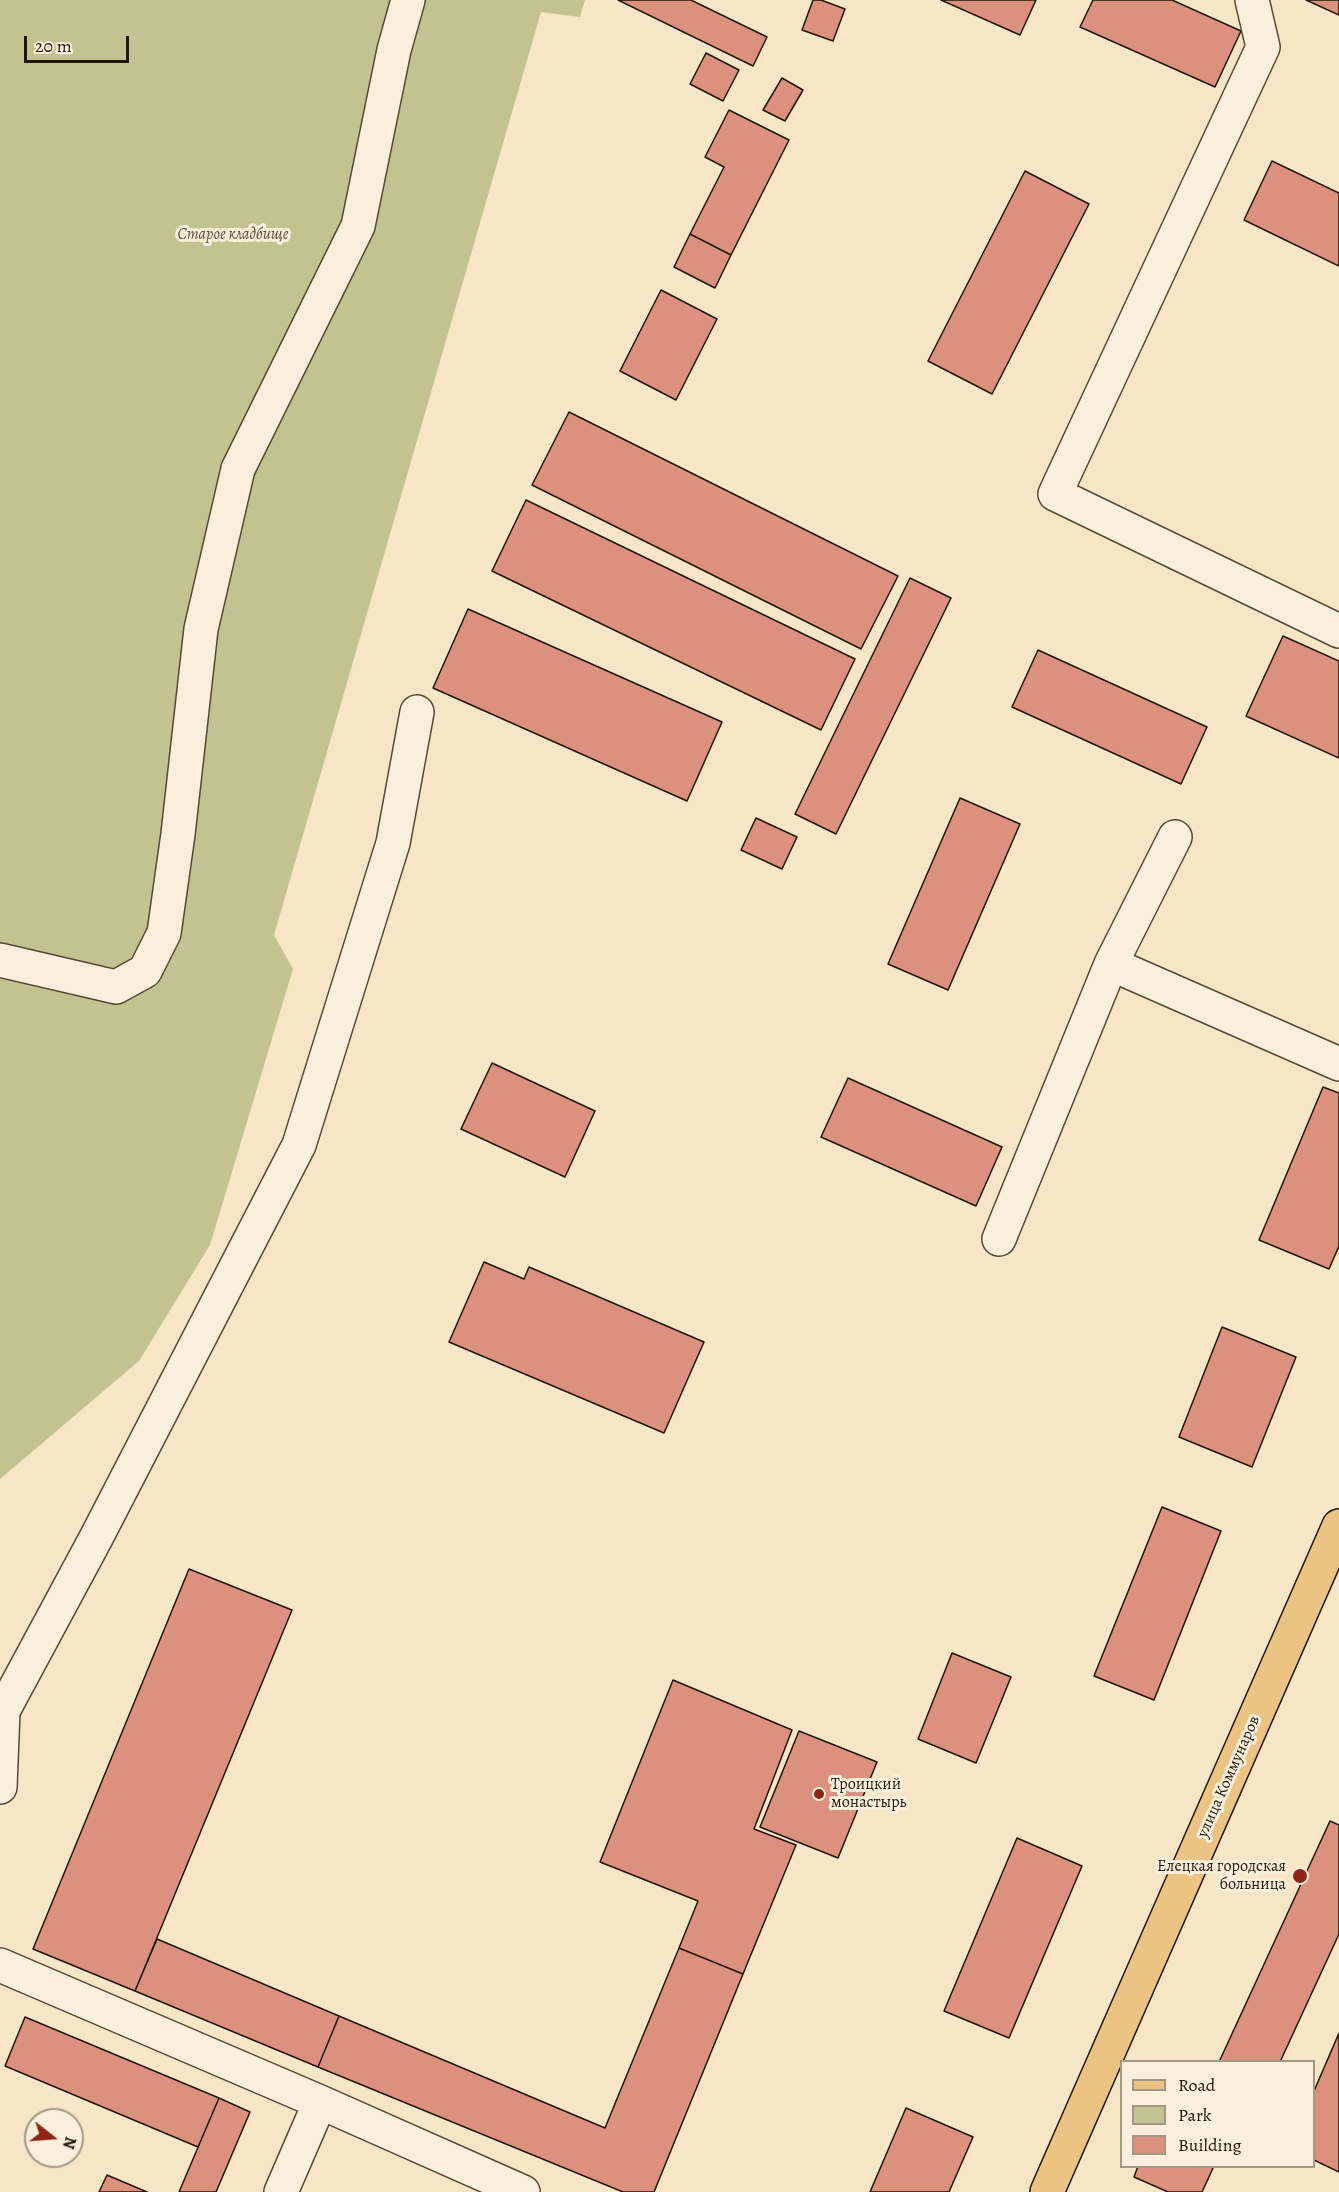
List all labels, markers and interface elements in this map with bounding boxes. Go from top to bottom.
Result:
scale bar [27,24,132,62]
text: 20 m [35,34,72,58]
park label: Старое кладбище [178,225,288,245]
street label: улица Коммунаров [1194,1713,1264,1841]
place label: Троицкий монастырь [831,1775,907,1813]
marker: Троицкий монастырь [812,1787,826,1801]
place label: Елецкая городская больница [1157,1857,1286,1895]
marker: Елецкая городская больница [1291,1867,1309,1885]
legend [1120,2060,1315,2168]
text: Road [1178,2073,1215,2097]
text: Park [1178,2103,1212,2127]
north arrow [24,2108,84,2168]
text: Building [1178,2133,1242,2157]
text: N [57,2134,82,2151]

